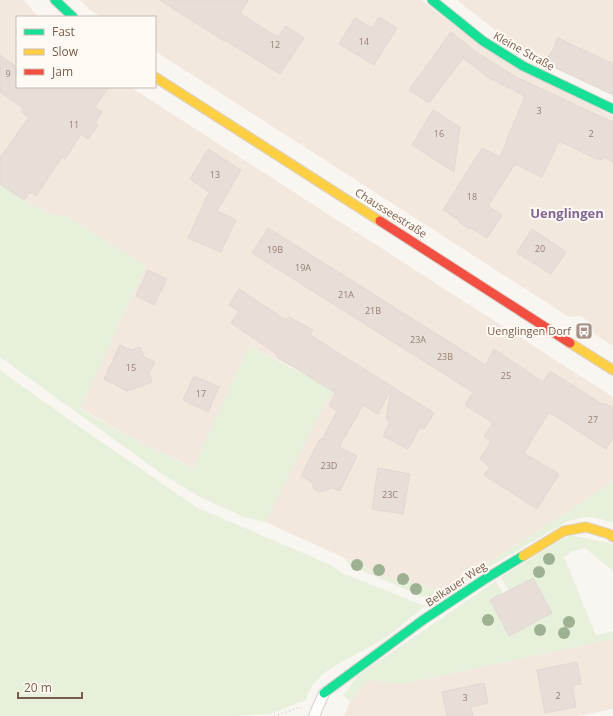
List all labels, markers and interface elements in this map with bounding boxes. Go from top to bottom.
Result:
legend [16,16,156,88]
text: Fast [52,23,75,40]
street label: Kleine Straße [491,28,558,74]
house number: 14 [359,35,369,48]
house number: 12 [270,38,280,51]
text: Slow [52,43,79,60]
text: Jam [51,63,73,80]
house number: 9 [5,67,11,80]
house number: 3 [536,104,542,117]
house number: 11 [69,118,79,131]
house number: 16 [434,127,444,140]
house number: 2 [588,127,594,140]
house number: 13 [210,168,220,181]
street label: Chausseestraße [352,184,430,241]
house number: 18 [467,190,477,203]
district label: Uenglingen [530,204,604,222]
house number: 20 [535,242,545,255]
house number: 19B [267,243,283,256]
house number: 19A [295,261,311,274]
house number: 21A [338,288,354,301]
house number: 21B [365,304,381,317]
bus stop icon: Uenglingen Dorf [574,321,594,341]
place label: Uenglingen Dorf [487,323,572,338]
house number: 23A [410,333,426,346]
house number: 23B [437,350,453,363]
house number: 15 [126,361,136,374]
house number: 25 [501,369,511,382]
house number: 17 [196,387,206,400]
house number: 27 [588,413,598,426]
house number: 23D [321,459,337,472]
house number: 23C [382,488,398,501]
street label: Belkauer Weg [422,558,489,610]
scale bar [18,674,82,700]
text: 20 m [24,679,52,696]
house number: 2 [555,689,561,702]
house number: 3 [462,691,468,704]

